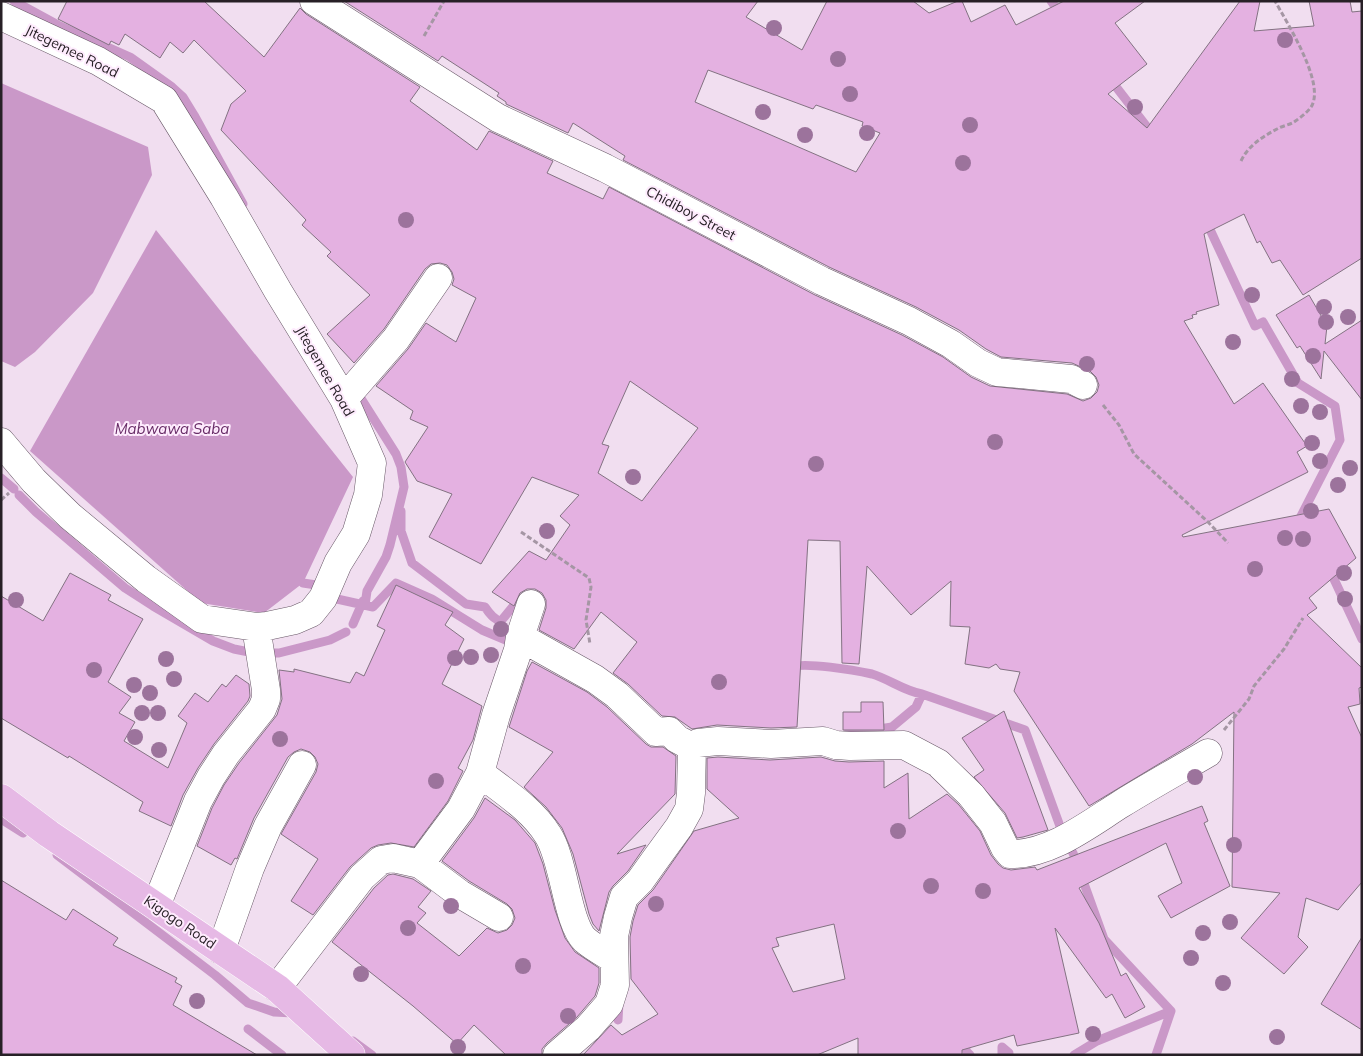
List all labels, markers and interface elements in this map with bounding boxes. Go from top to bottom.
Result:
street label: Jitegemee Road [22,21,122,81]
street label: Chidiboy Street [643,182,739,244]
street label: Jitegemee Road [292,322,358,420]
water label: Mabwawa Saba [115,419,229,438]
street label: Kigogo Road [141,891,219,953]

